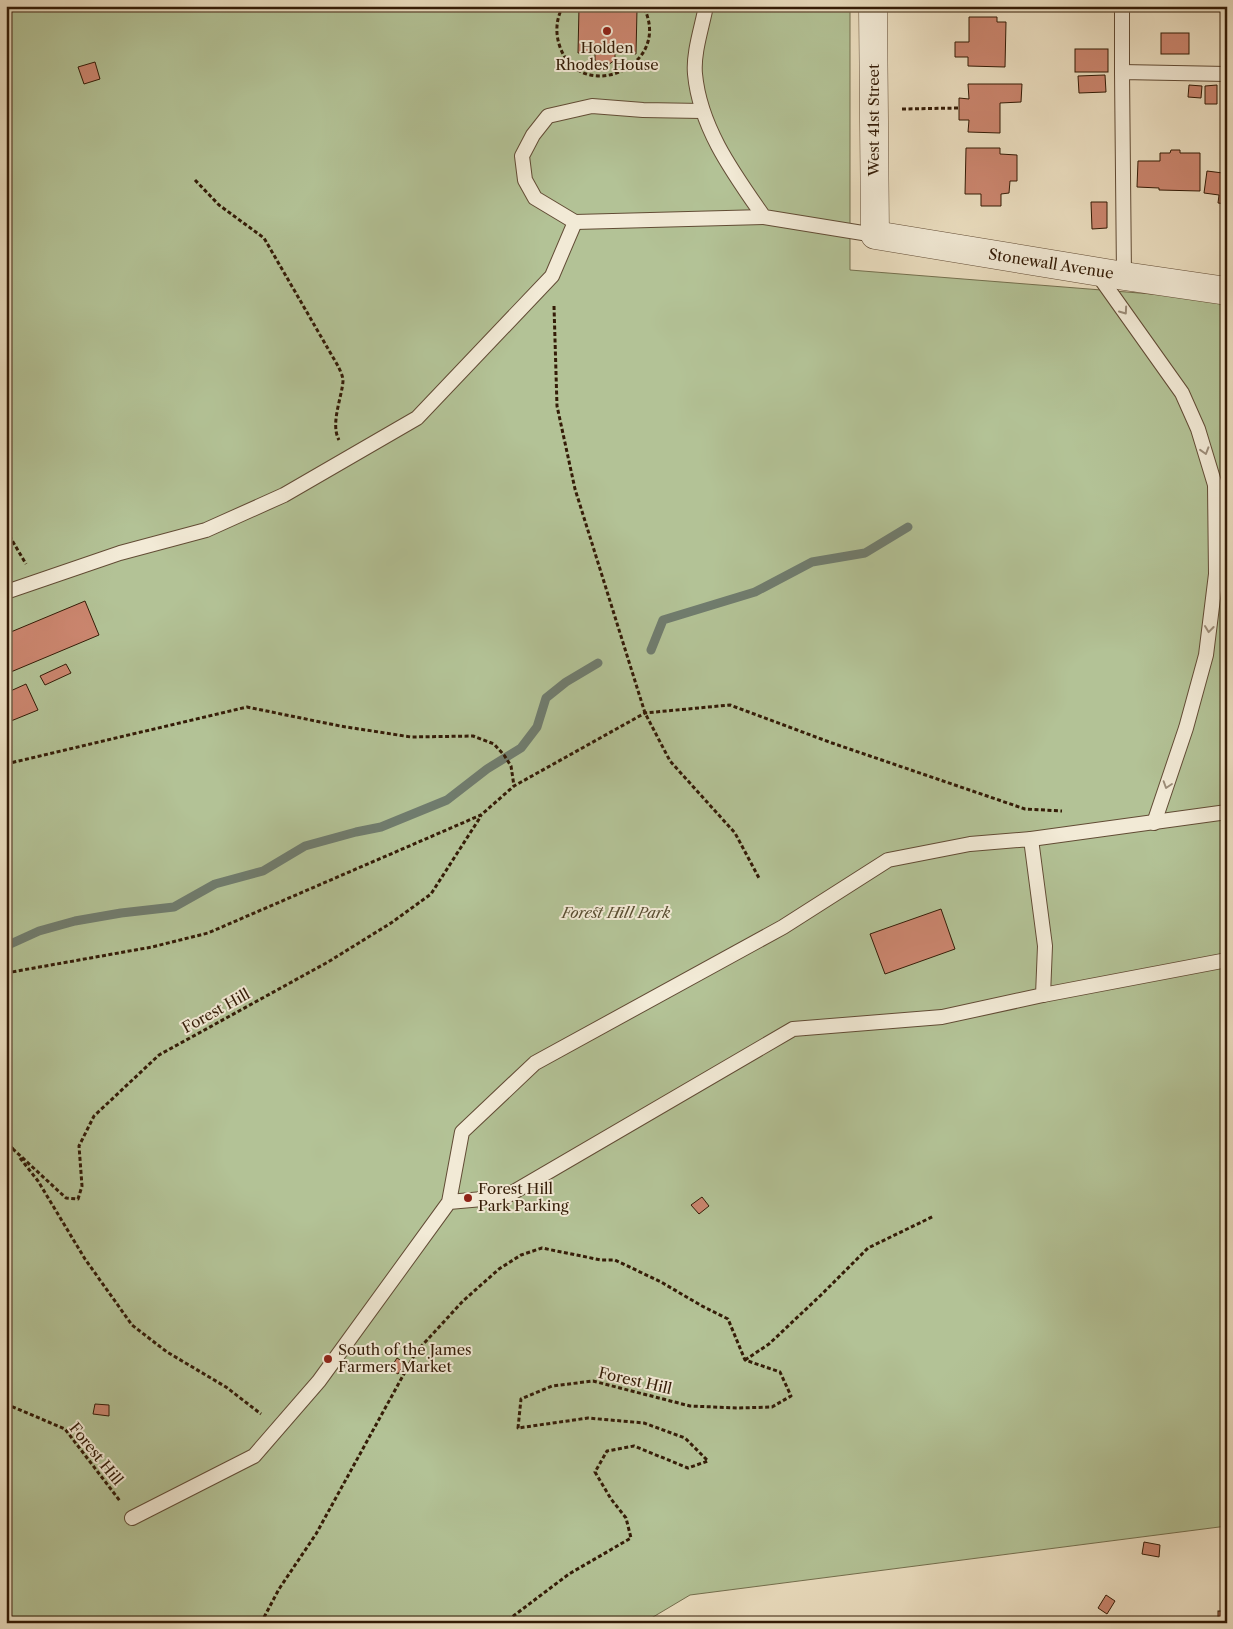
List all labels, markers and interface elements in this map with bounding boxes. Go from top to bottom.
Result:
marker: Holden Rhodes House [601,25,613,37]
place label: Holden Rhodes House [555,38,659,74]
street label: West 41st Street [864,63,883,177]
street label: Stonewall Avenue [987,244,1115,283]
one-way arrow [1118,305,1127,315]
one-way arrow [1199,446,1209,454]
one-way arrow [1204,625,1215,633]
one-way arrow [1163,781,1173,789]
park label: Forest Hill Park [561,903,670,922]
street label: Forest Hill [178,984,254,1037]
place label: Forest Hill Park Parking [478,1179,569,1215]
marker: Forest Hill Park Parking [462,1192,474,1204]
place label: South of the James Farmers Market [338,1340,472,1376]
marker: South of the James Farmers Market [322,1353,334,1365]
street label: Forest Hill [596,1363,674,1398]
street label: Forest Hill [65,1419,128,1489]

